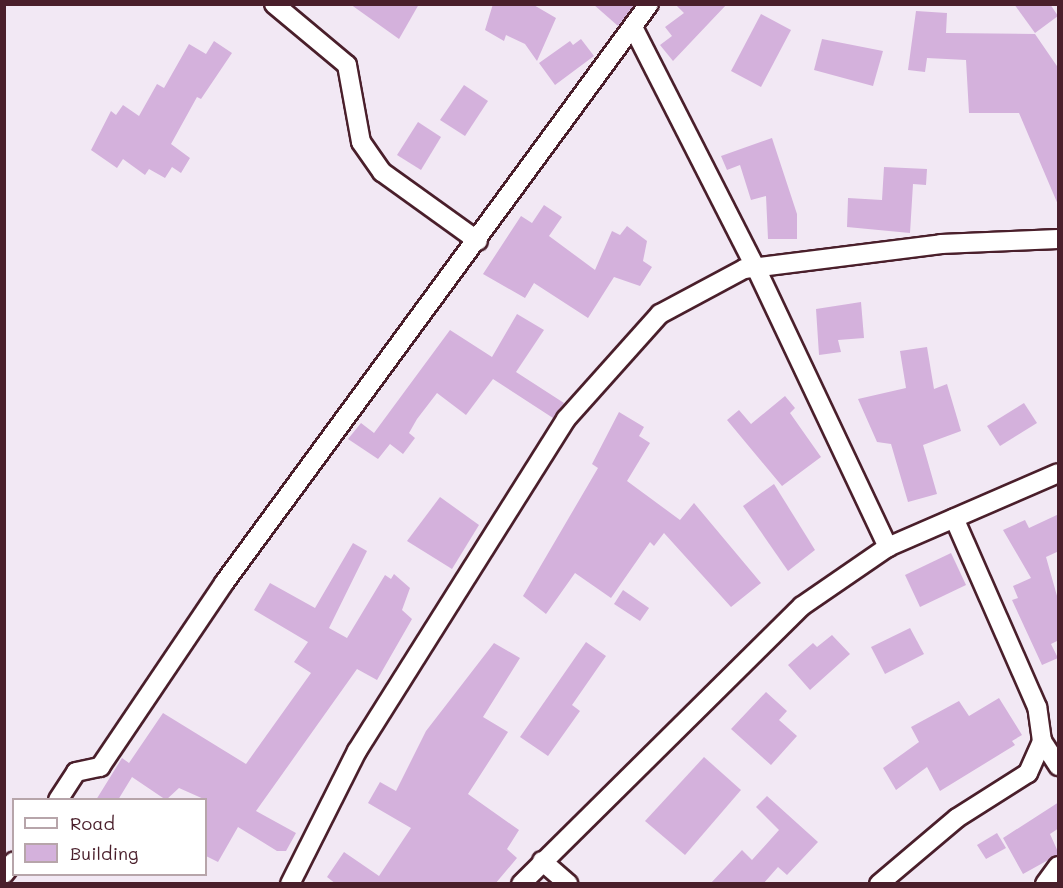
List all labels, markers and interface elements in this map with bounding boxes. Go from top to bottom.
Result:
legend [12,798,207,876]
text: Road [70,811,115,835]
text: Building [70,841,138,865]

